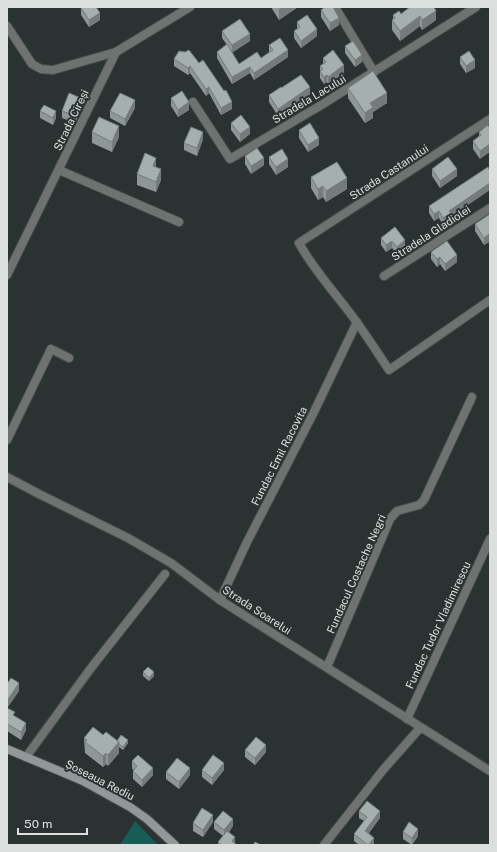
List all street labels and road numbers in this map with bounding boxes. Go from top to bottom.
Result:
street label: Stradela Lacului [270,72,348,126]
street label: Strada Cireși [51,88,91,152]
street label: Strada Castanului [347,142,431,202]
street label: Stradela Gladiolei [389,203,473,263]
street label: Fundac Emil Racovita [249,404,309,508]
street label: Fundacul Costache Negri [324,513,388,635]
street label: Fundac Tudor Vladimirescu [403,559,473,691]
street label: Strada Soarelui [220,583,294,637]
street label: Șoseaua Rediu [64,757,136,803]

